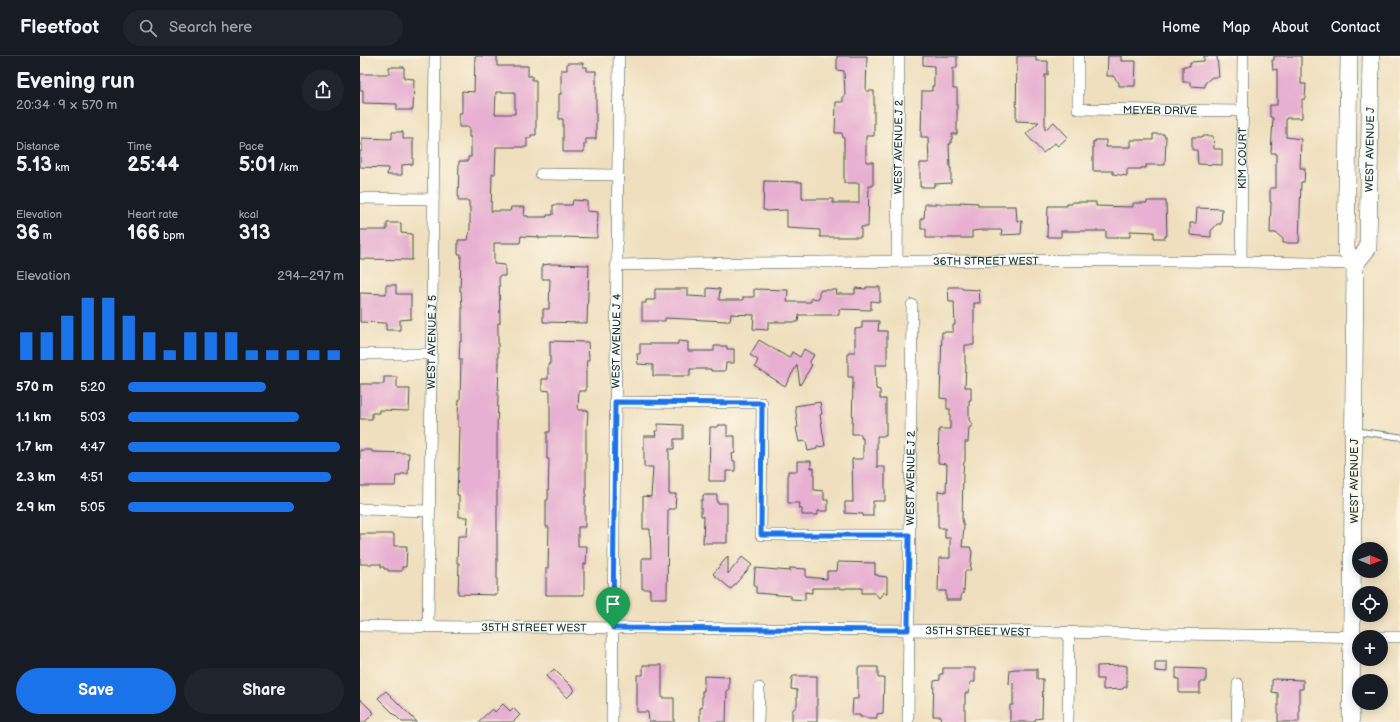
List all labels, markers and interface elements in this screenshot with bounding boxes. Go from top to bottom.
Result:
search box [123,10,403,46]
text: Fleetfoot [20,16,99,39]
icon: search [137,17,159,39]
text: Search here [169,18,252,37]
text: Home [1162,19,1200,36]
text: Map [1222,19,1250,36]
text: About [1272,19,1309,36]
text: Contact [1331,19,1380,36]
text: Evening run [16,68,135,95]
button: share [302,69,344,111]
text: 20:34 · 9 × 570 m [16,97,117,113]
street label: WEST AVENUE J 2 [891,99,905,194]
street label: MEYER DRIVE [1123,103,1197,117]
street label: WEST AVENUE J [1362,107,1377,192]
street label: KIM COURT [1235,127,1249,189]
text: Distance [16,140,60,153]
text: Time [127,140,152,153]
text: Pace [239,140,264,153]
text: 5.13 [16,153,52,177]
text: 25:44 [127,153,179,177]
text: 5:01 [239,153,276,177]
text: km [52,161,70,174]
text: /km [276,161,298,174]
text: Elevation [16,208,62,221]
text: Heart rate [127,208,178,221]
text: kcal [239,208,258,221]
text: 36 [16,221,40,245]
text: 166 [127,221,160,245]
text: 313 [239,221,270,245]
text: m [40,229,52,242]
text: bpm [160,229,185,242]
street label: 36TH STREET WEST [933,254,1039,268]
text: Elevation [16,268,70,284]
text: 294–297 m [277,268,344,284]
street label: WEST AVENUE J 4 [609,293,623,389]
street label: WEST AVENUE J 5 [424,295,439,389]
text: 570 m [16,379,53,395]
text: 5:20 [80,379,105,395]
text: 1.1 km [16,409,51,425]
text: 5:03 [80,409,106,425]
street label: WEST AVENUE J 2 [903,430,917,525]
street label: WEST AVENUE J [1348,438,1361,524]
text: 1.7 km [16,439,53,455]
text: 4:47 [80,439,105,455]
text: 2.3 km [16,469,56,485]
text: 4:51 [80,469,103,485]
text: 2.9 km [16,499,56,515]
text: 5:05 [80,499,105,515]
north arrow [1352,542,1388,578]
map controls [1352,542,1388,710]
button: locate [1352,586,1388,622]
pin [596,587,630,628]
icon: arrive [602,593,624,615]
street label: 35TH STREET WEST [481,620,587,634]
street label: 35TH STREET WEST [925,624,1031,638]
button: + [1352,630,1388,666]
button: Save [16,668,176,714]
button: Share [184,668,344,714]
button: − [1352,674,1388,710]

